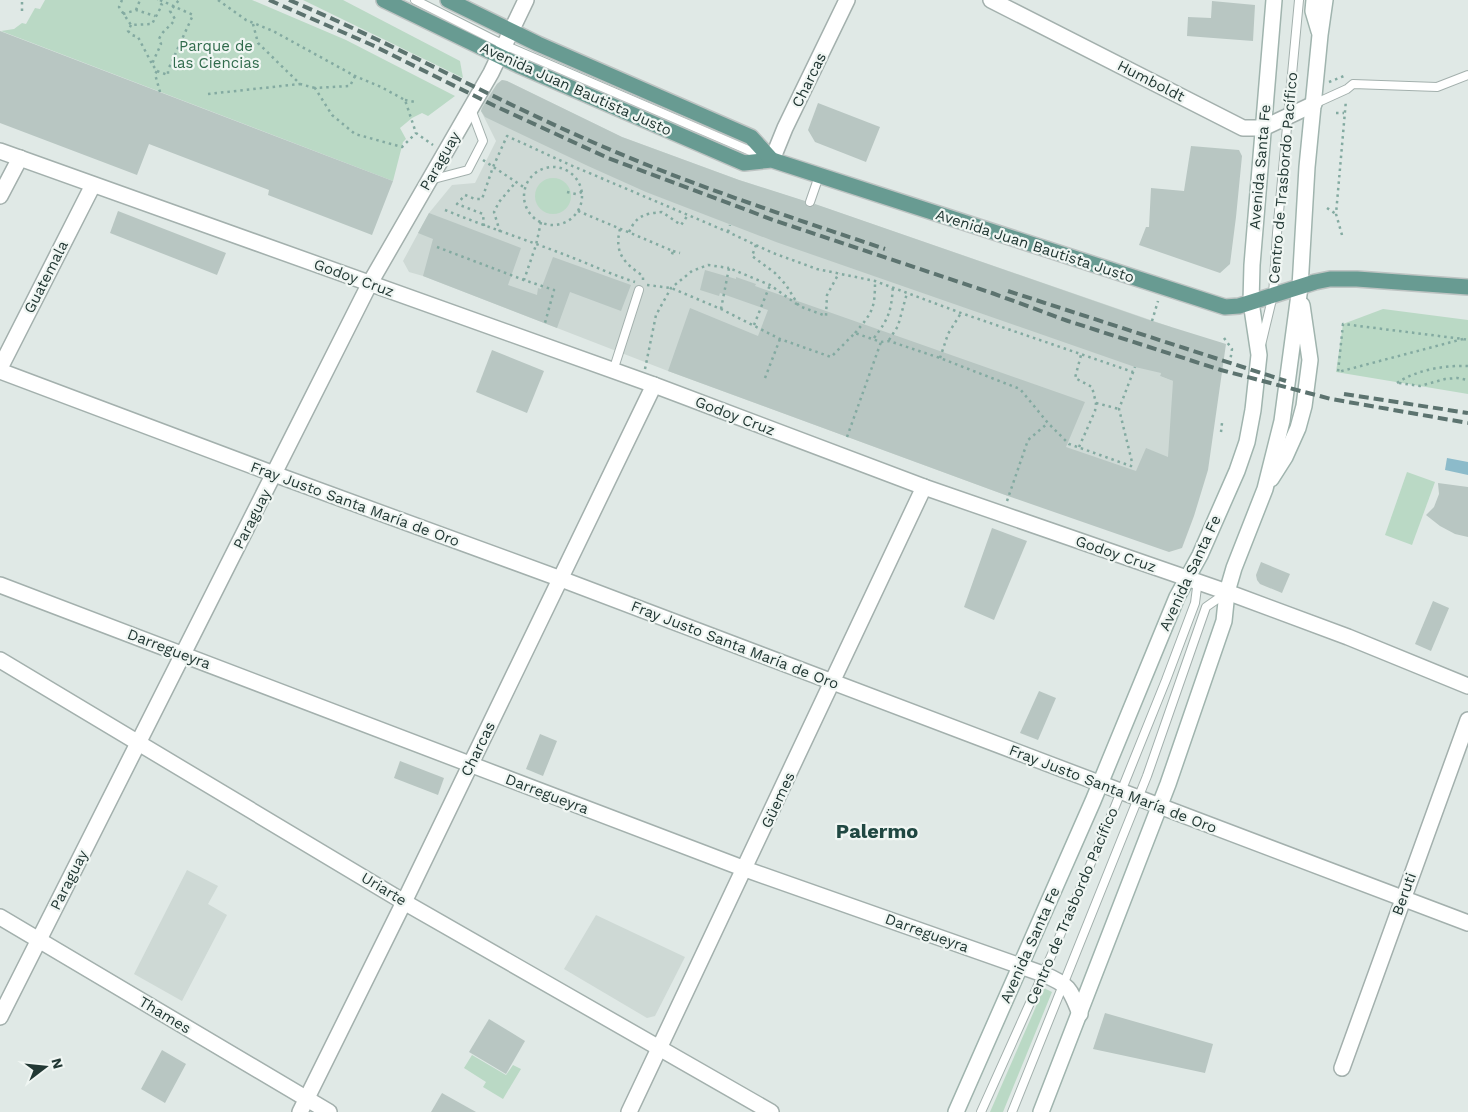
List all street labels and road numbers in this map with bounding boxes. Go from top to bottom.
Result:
street label: Avenida Juan Bautista Justo [477,39,675,139]
street label: Charcas [788,50,830,110]
street label: Humboldt [1114,56,1188,106]
street label: Centro de Trasbordo Pacífico [1265,71,1301,285]
street label: Avenida Santa Fe [1246,104,1274,230]
street label: Paraguay [416,128,464,194]
street label: Avenida Juan Bautista Justo [933,205,1137,287]
street label: Guatemala [20,237,72,316]
street label: Godoy Cruz [311,255,397,301]
street label: Godoy Cruz [692,393,778,439]
street label: Fray Justo Santa María de Oro [248,458,462,550]
street label: Paraguay [229,486,275,552]
street label: Avenida Santa Fe [1155,512,1225,634]
street label: Godoy Cruz [1073,532,1159,576]
street label: Fray Justo Santa María de Oro [629,597,841,693]
street label: Darregueyra [125,625,214,673]
street label: Charcas [457,719,499,779]
street label: Fray Justo Santa María de Oro [1007,741,1219,837]
street label: Güemes [757,769,799,831]
street label: Darregueyra [503,770,592,818]
street label: Centro de Trasbordo Pacífico [1022,805,1122,1007]
street label: Paraguay [46,847,92,913]
street label: Uriarte [358,868,410,910]
street label: Beruti [1388,870,1420,918]
street label: Avenida Santa Fe [996,884,1064,1006]
street label: Darregueyra [883,910,972,957]
street label: Thames [136,993,194,1038]

